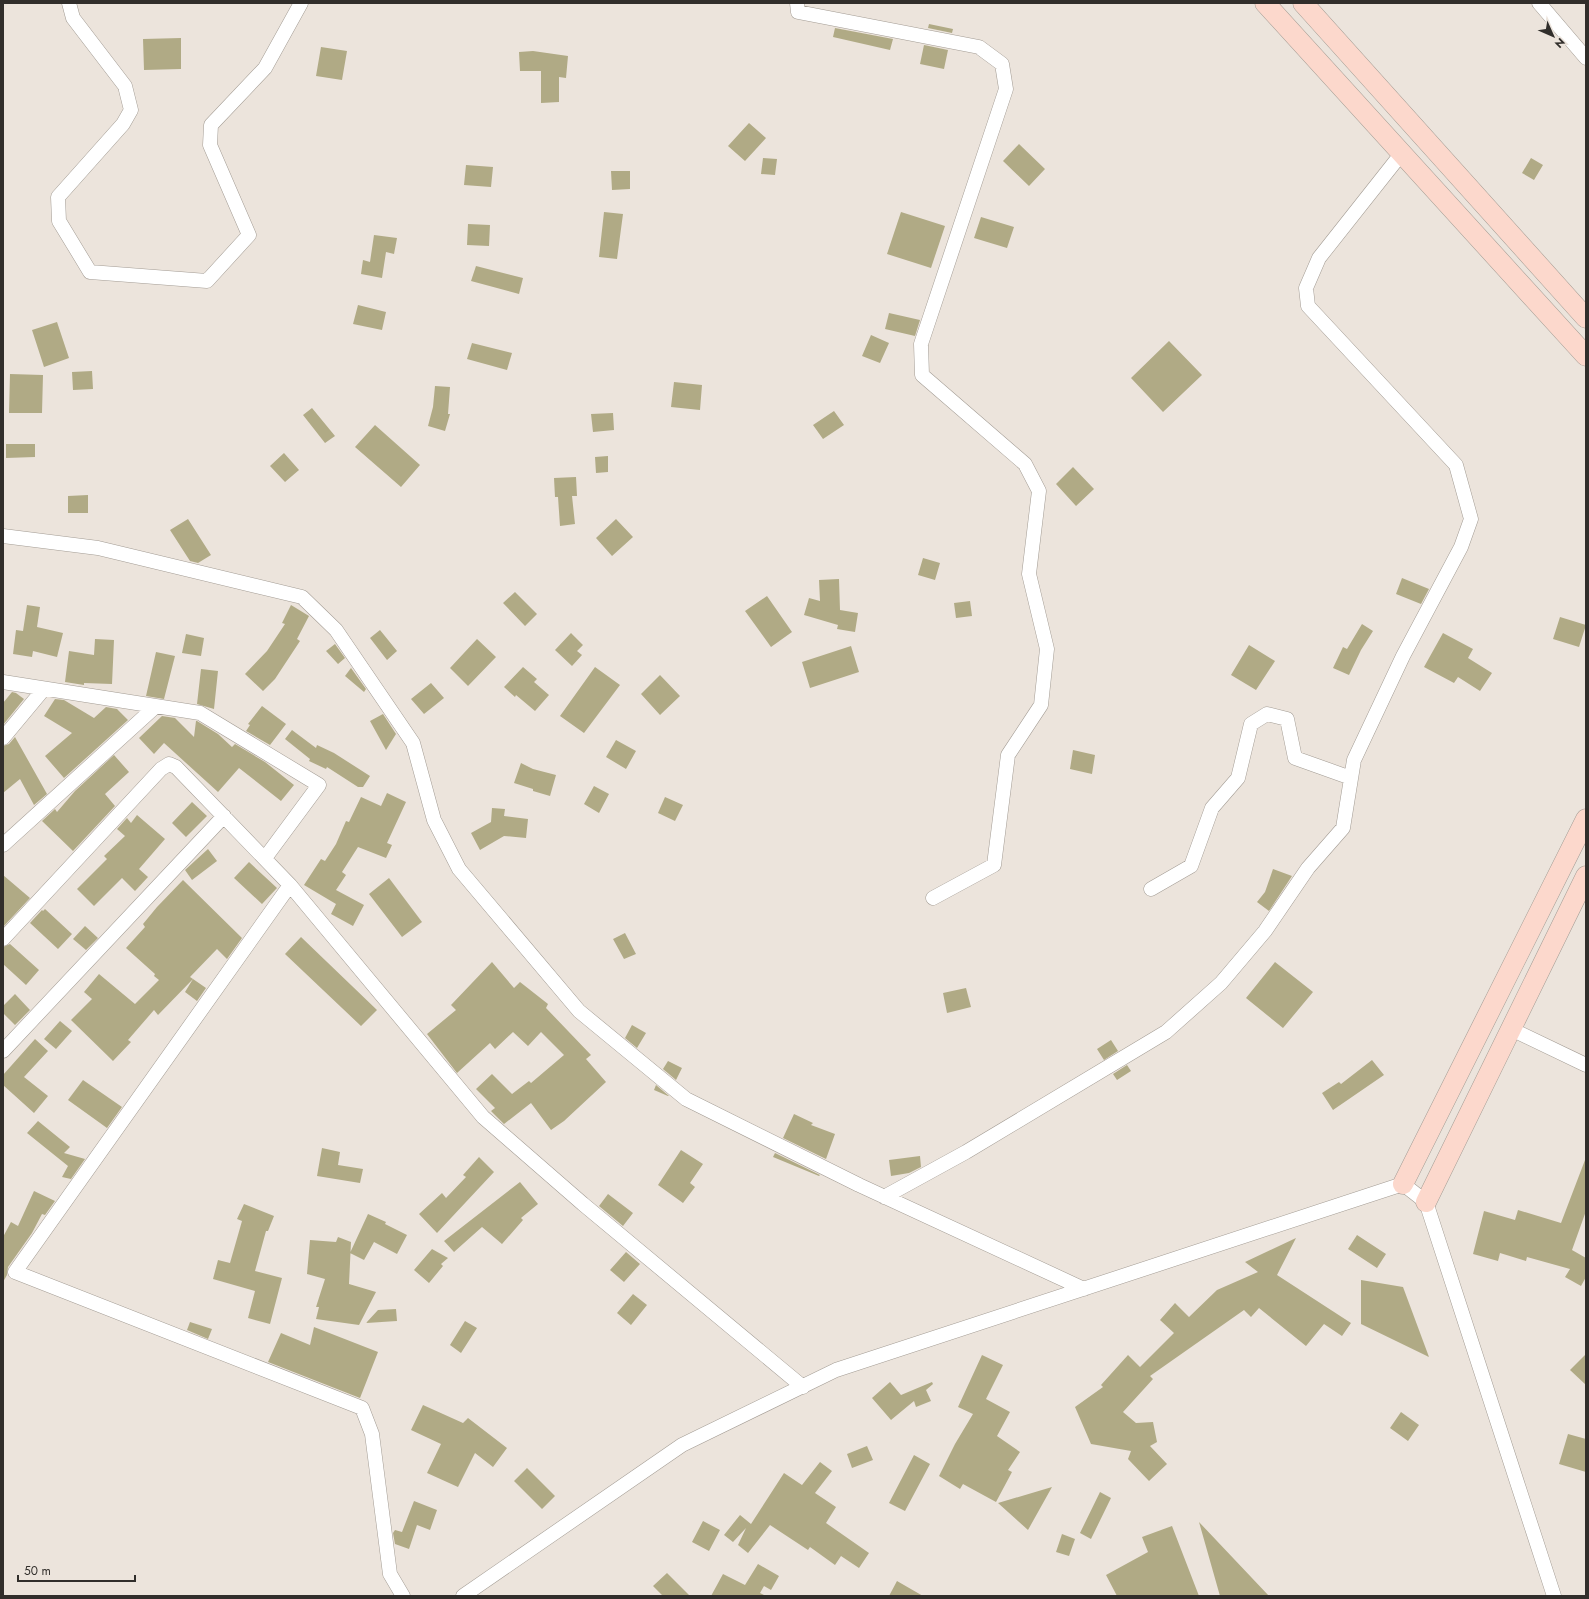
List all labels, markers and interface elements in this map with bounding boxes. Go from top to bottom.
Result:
north arrow [1533,16,1573,56]
text: N [1551,34,1569,52]
scale bar [18,1557,135,1583]
text: 50 m [24,1562,51,1580]

